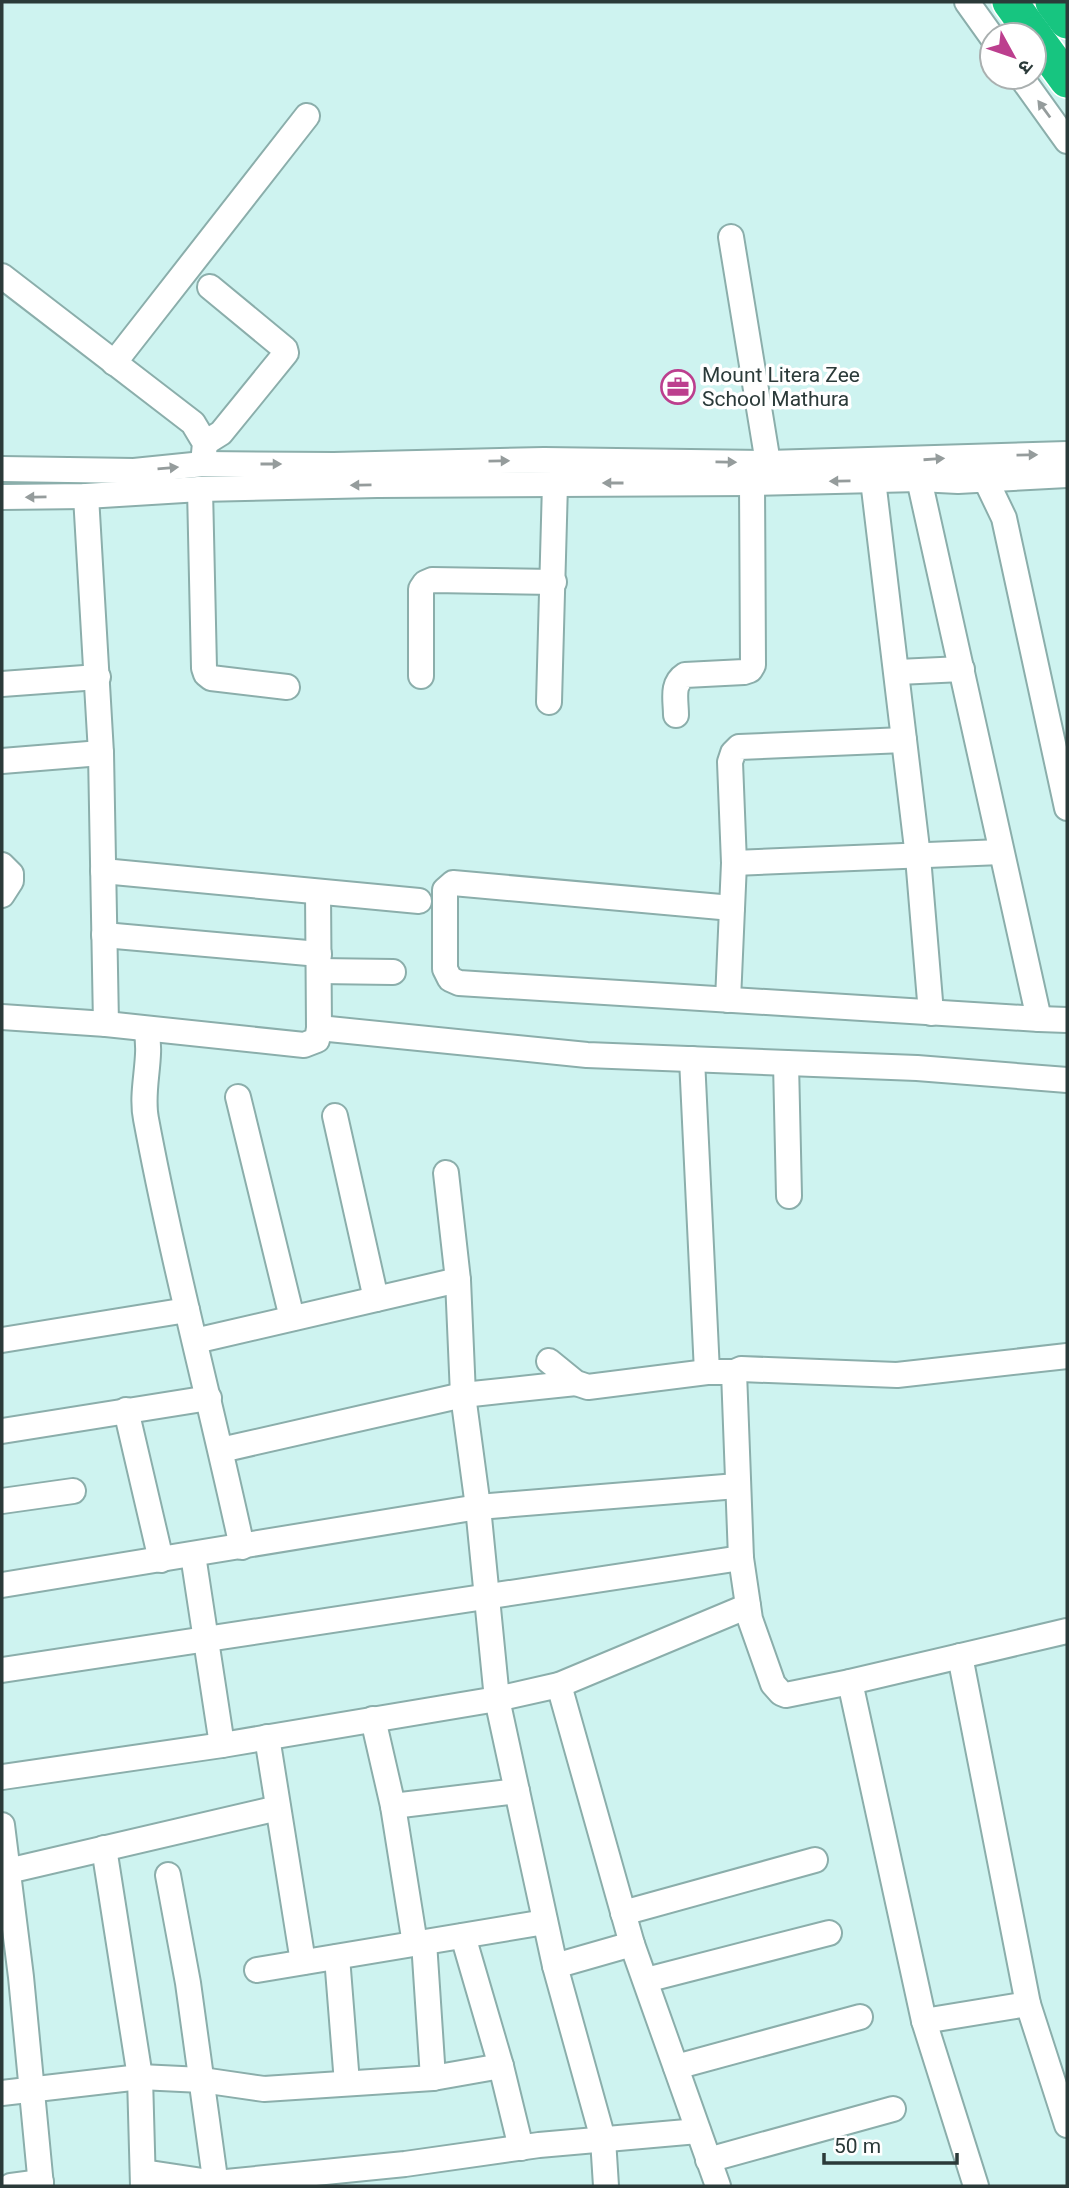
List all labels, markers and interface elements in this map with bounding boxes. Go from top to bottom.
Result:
north arrow [978,21,1048,91]
text: उ [1013,55,1038,79]
one-way arrow [1037,100,1051,118]
place label: Mount Litera Zee School Mathura [702,363,860,411]
office icon: Mount Litera Zee School Mathura [659,368,697,406]
one-way arrow [1017,449,1039,461]
one-way arrow [923,453,945,464]
one-way arrow [488,455,510,467]
one-way arrow [715,456,737,468]
one-way arrow [260,459,282,470]
one-way arrow [157,462,179,473]
one-way arrow [829,475,851,487]
one-way arrow [602,477,624,489]
one-way arrow [350,479,372,491]
one-way arrow [24,491,46,502]
scale bar [824,2122,957,2166]
text: 50 m [834,2134,881,2158]

